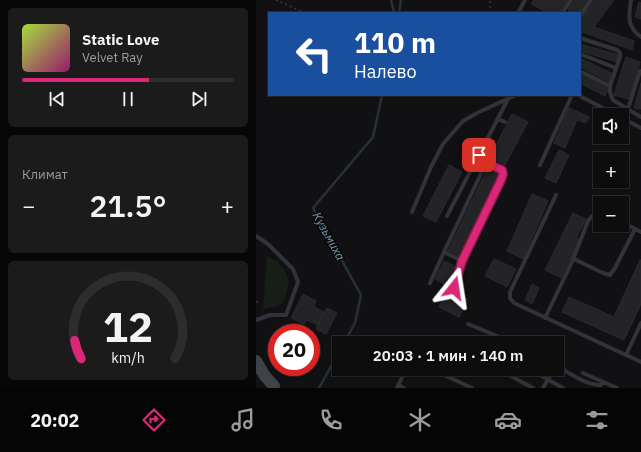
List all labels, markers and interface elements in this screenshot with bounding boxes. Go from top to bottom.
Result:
text: 110 m [354,24,436,61]
icon: left [288,28,340,80]
text: Static Love [82,30,159,49]
text: Velvet Ray [82,49,143,66]
text: Налево [354,60,417,83]
icon: previous [46,88,68,110]
icon: pause [117,88,139,110]
icon: next [188,88,210,110]
map controls [593,108,629,232]
button: sound [593,108,629,144]
pin [462,138,496,172]
icon: arrive [468,144,490,166]
button: + [593,152,629,188]
text: Климат [22,166,68,183]
text: 21.5° [89,186,167,225]
text: − [22,191,35,220]
text: + [221,191,234,220]
button: − [593,196,629,232]
water label: Кузьмиха [310,209,348,263]
position arrow [433,267,475,309]
text: 12 [103,298,153,352]
speed limit sign: 20 [268,324,320,376]
text: 20:03 · 1 мин · 140 m [373,346,523,365]
text: km/h [111,347,145,366]
icon: directions [140,406,168,434]
icon: music [229,406,257,434]
icon: phone [317,406,345,434]
icon: climate [406,406,434,434]
icon: car [494,406,522,434]
icon: filters [583,406,611,434]
text: 20:02 [30,409,79,432]

